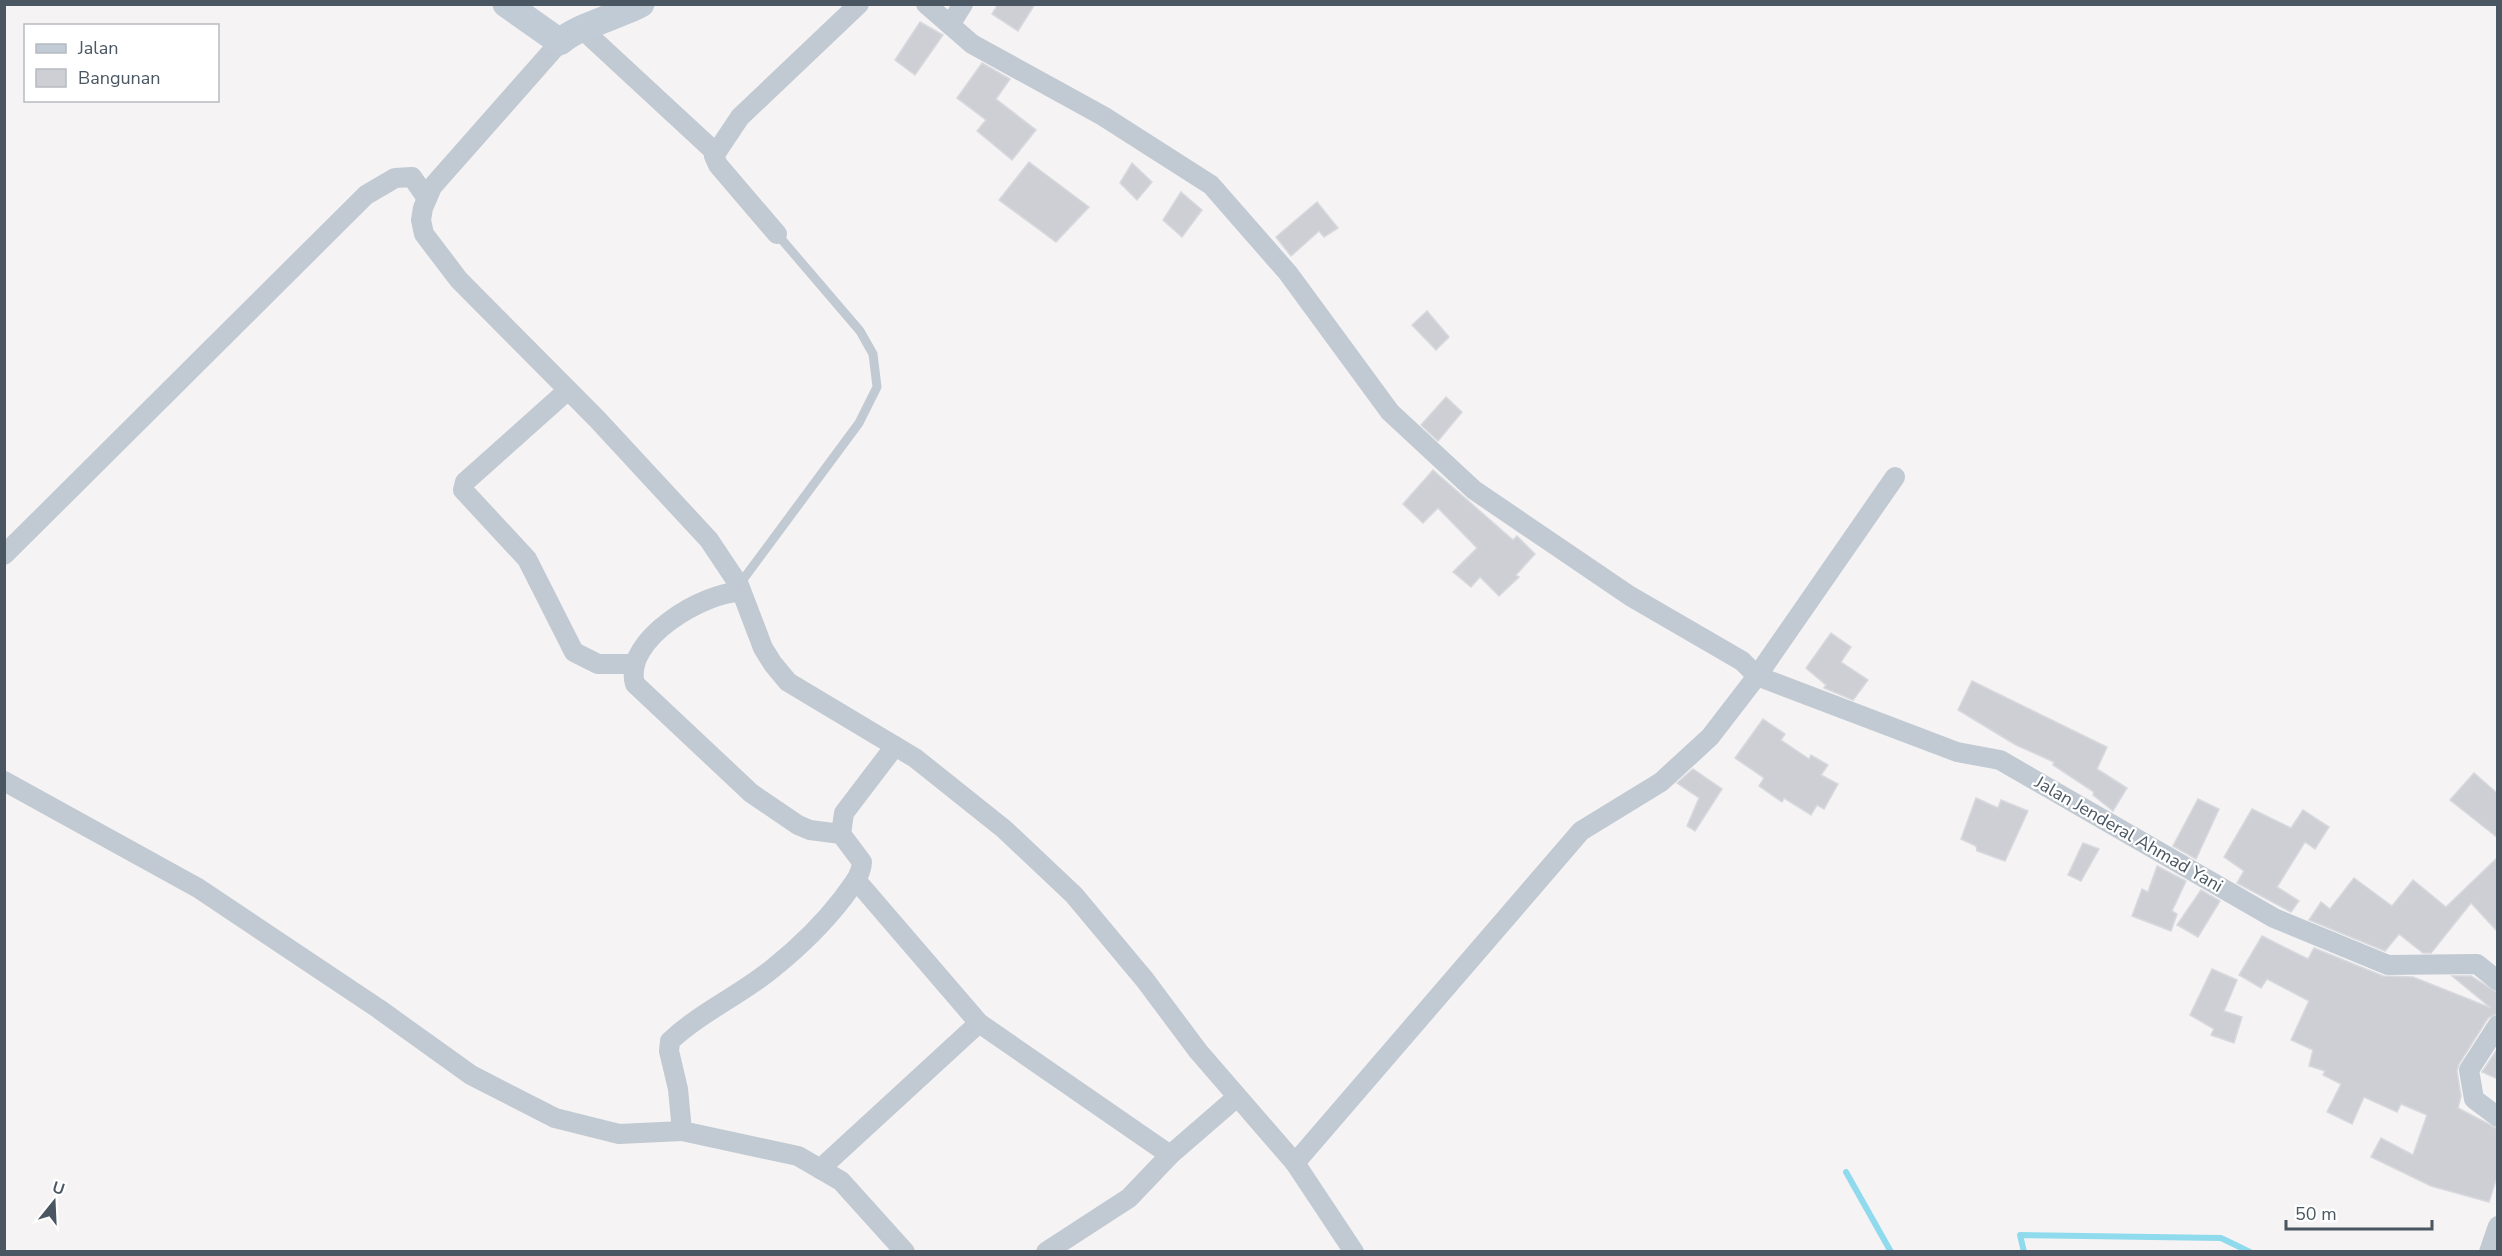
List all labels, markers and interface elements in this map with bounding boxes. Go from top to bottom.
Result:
legend [24,24,219,102]
text: Jalan [77,36,118,60]
text: Bangunan [78,66,161,90]
street label: Jalan Jenderal Ahmad Yani [2030,770,2227,898]
north arrow [24,1172,84,1232]
text: U [49,1176,67,1201]
scale bar [2286,1193,2432,1231]
text: 50 m [2295,1202,2337,1226]

